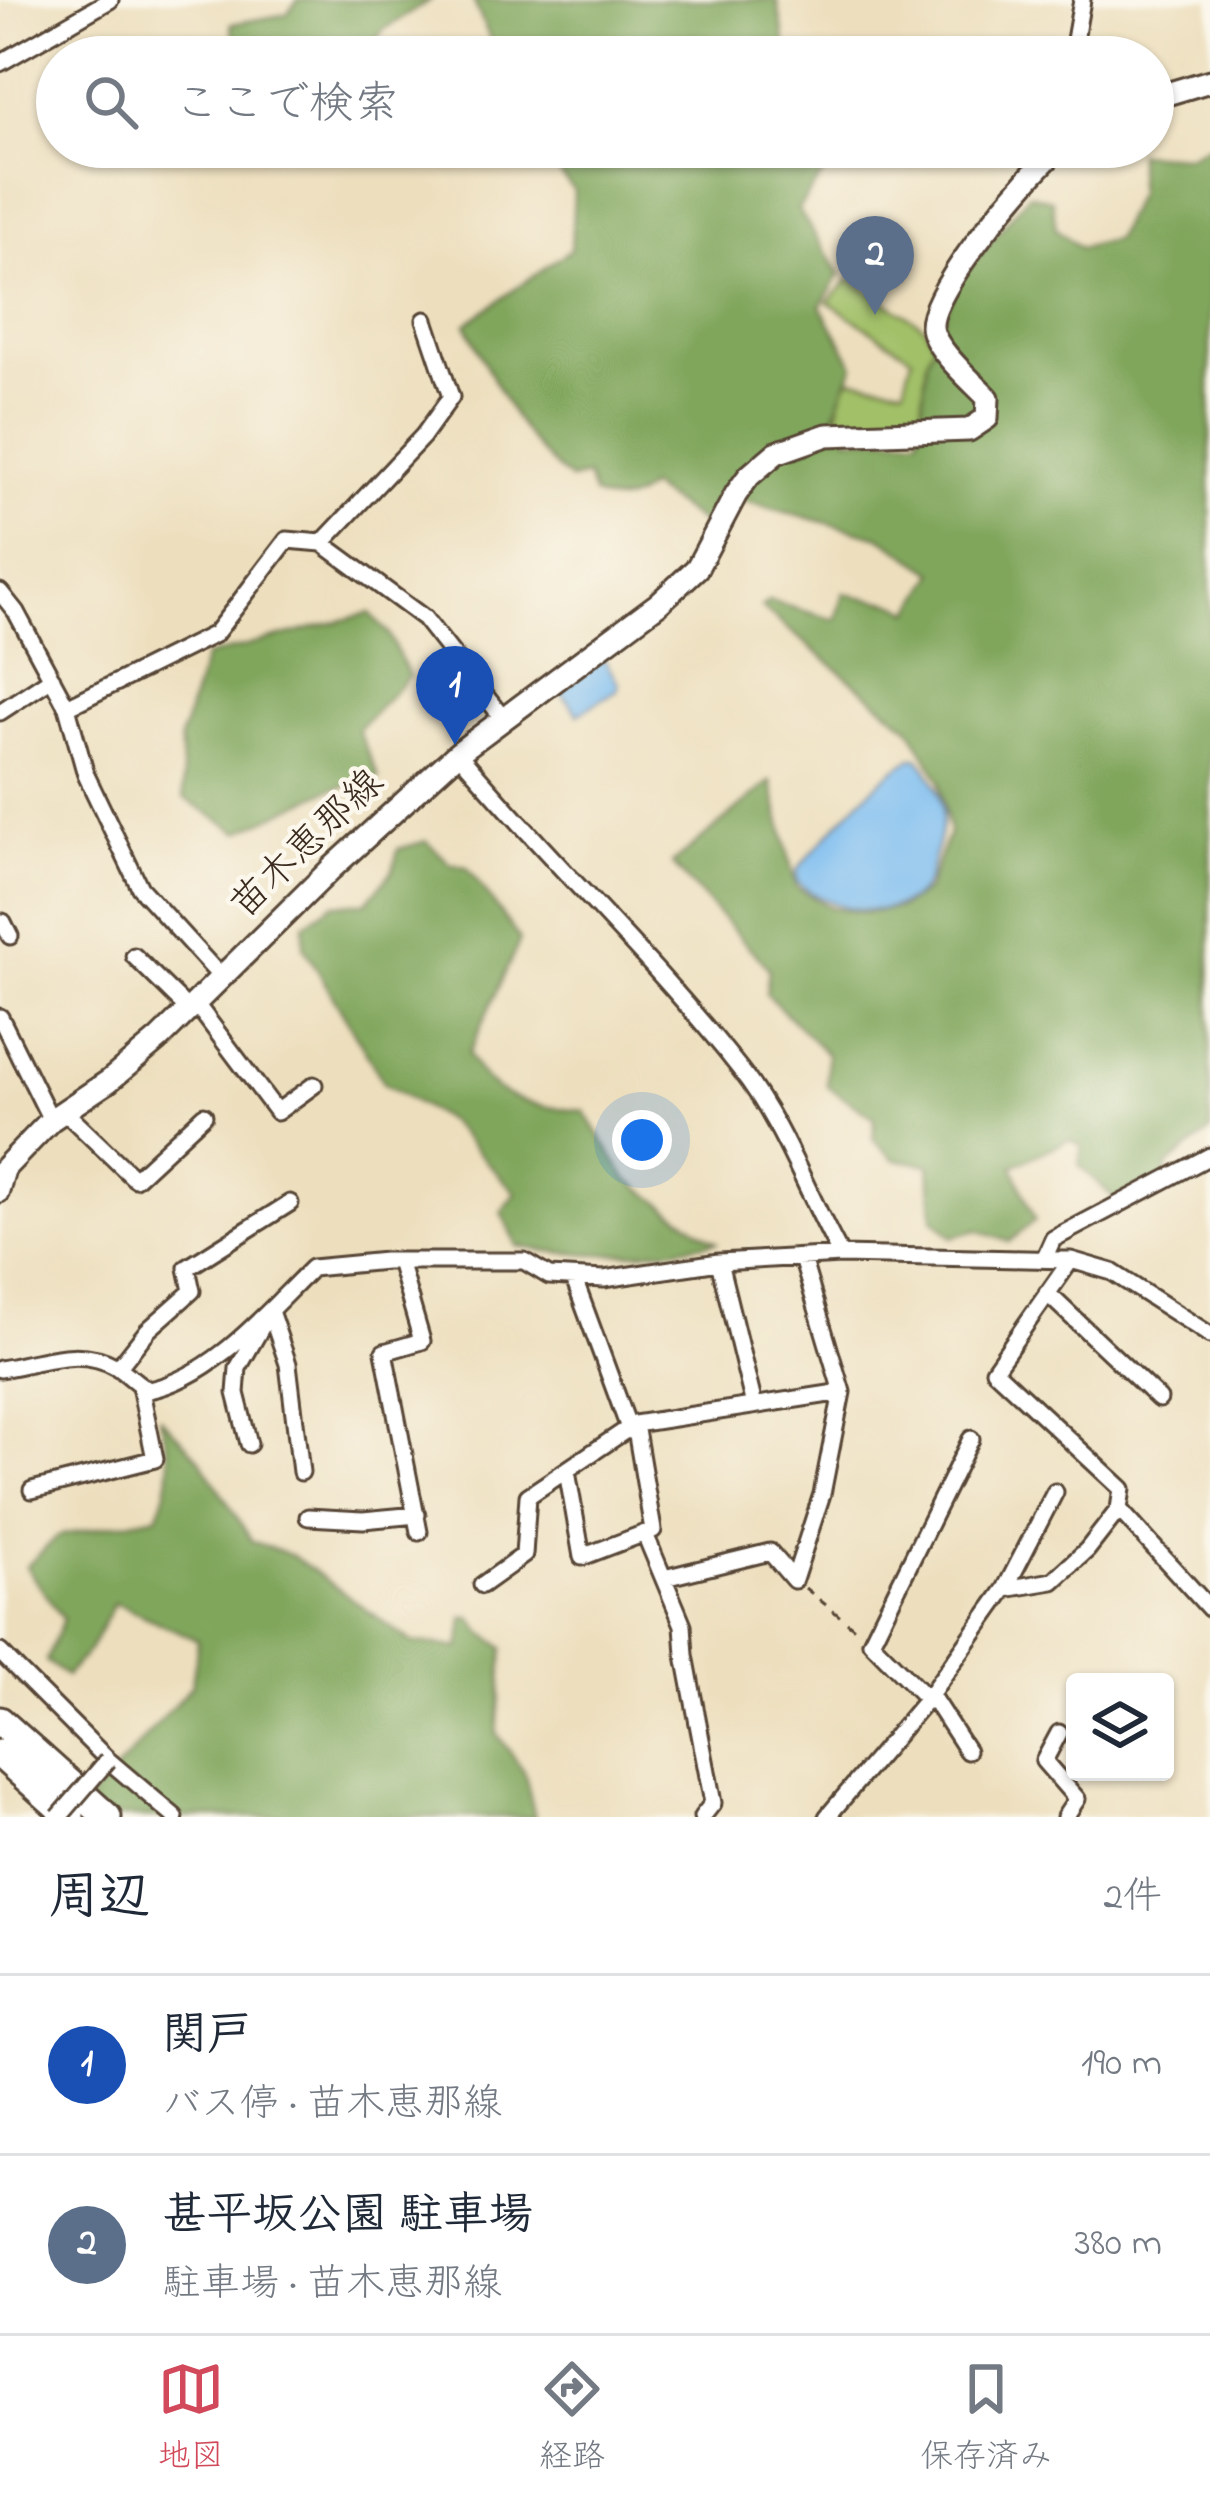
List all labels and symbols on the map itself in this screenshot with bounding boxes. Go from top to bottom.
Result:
pin: 2 [836,216,914,315]
pin: 1 [416,646,494,745]
street label: 苗木恵那線 [218,757,398,933]
your location [612,1110,672,1170]

